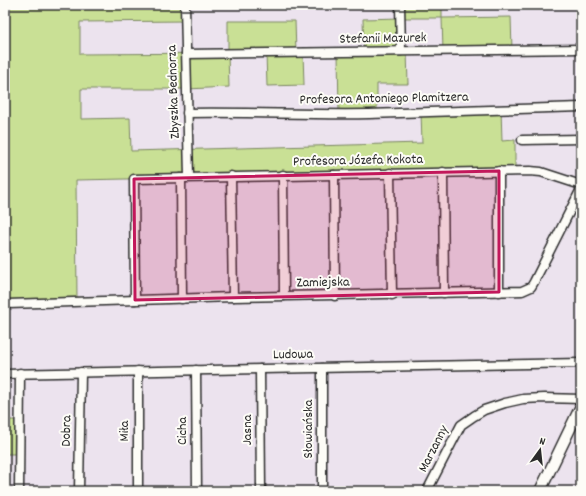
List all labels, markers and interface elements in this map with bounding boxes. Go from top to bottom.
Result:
street label: Stefanii Mazurek [339,28,427,50]
street label: Zbyszka Bednorza [162,44,186,139]
street label: Profesora Antoniego Plamitzera [299,88,469,110]
street label: Profesora Józefa Kokota [293,150,424,172]
street label: Zamiejska [296,273,350,293]
street label: Ludowa [273,345,314,365]
street label: Słowiańska [299,399,319,458]
street label: Jasna [238,414,258,445]
street label: Dobra [57,415,77,447]
street label: Cicha [173,417,193,445]
street label: Miła [115,420,135,441]
street label: Marzanny [414,422,455,476]
north arrow [520,430,560,470]
text: N [537,434,547,451]

